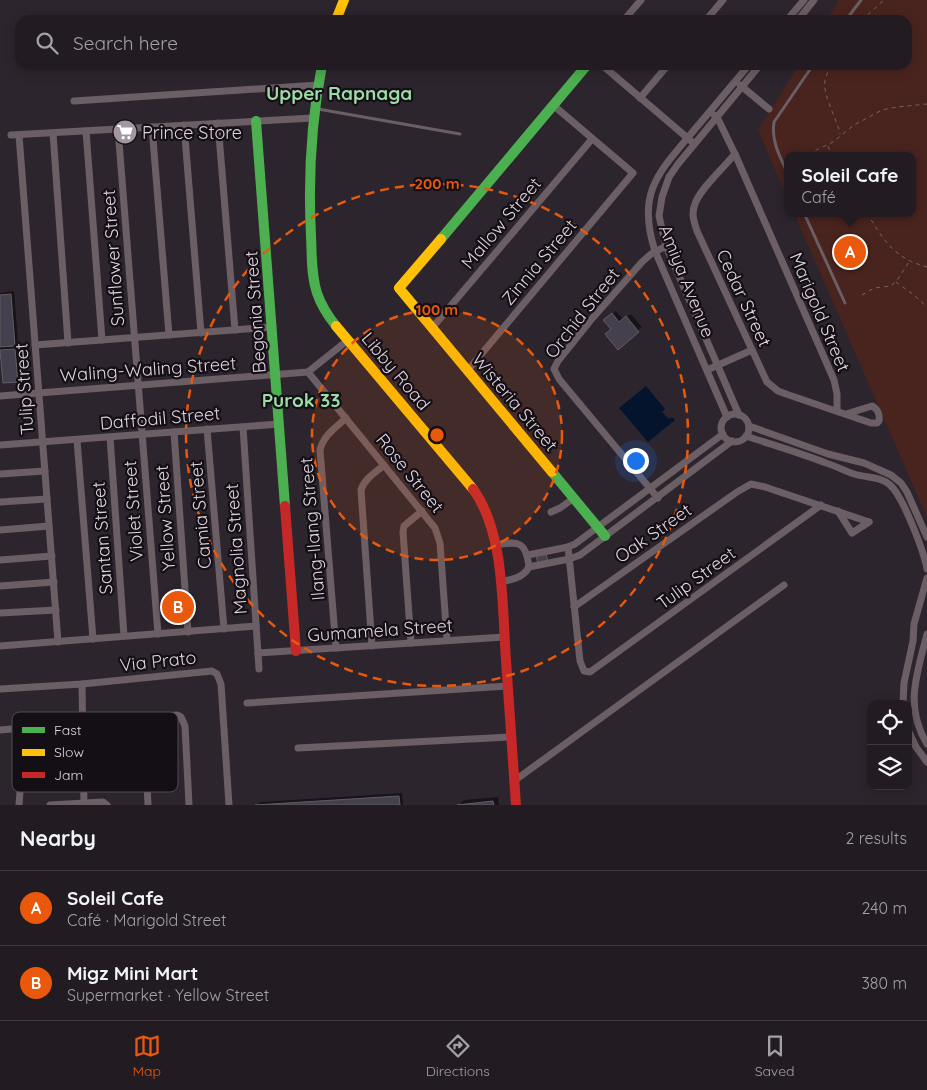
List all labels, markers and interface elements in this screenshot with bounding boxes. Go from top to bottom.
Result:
search box [15,15,912,70]
icon: search [33,29,61,57]
text: Search here [73,31,178,55]
district label: Upper Rapnaga [266,81,412,105]
supermarket icon: Prince Store [112,119,138,145]
place label: Prince Store [142,121,242,144]
popup [784,152,916,217]
text: Soleil Cafe [801,163,899,187]
street label: Mallow Street [456,173,546,273]
text: 200 m [415,174,460,193]
text: Café [801,187,836,207]
street label: Sunflower Street [97,189,129,327]
street label: Zinnia Street [496,214,582,310]
street label: Amiya Avenue [654,221,720,341]
pin: A [834,233,866,271]
street label: Cedar Street [711,246,777,350]
street label: Marigold Street [785,249,855,375]
street label: Begonia Street [239,250,271,374]
street label: Orchid Street [539,263,625,363]
text: 100 m [416,300,458,319]
street label: Libby Road [357,327,435,415]
street label: Tulip Street [9,342,39,436]
street label: Wisteria Street [467,348,563,456]
street label: Waling-Waling Street [59,351,237,387]
district label: Purok 33 [262,388,340,412]
street label: Daffodil Street [99,401,221,435]
centre of rings [428,426,446,444]
street label: Rose Street [371,429,449,517]
your location [623,448,649,474]
street label: Ilang-Ilang Street [294,457,330,601]
street label: Violet Street [118,460,148,562]
street label: Camia Street [184,460,216,570]
street label: Yellow Street [150,464,180,572]
street label: Santan Street [87,481,117,595]
street label: Magnolia Street [220,483,252,615]
street label: Oak Street [610,498,696,568]
street label: Tulip Street [652,542,740,614]
pin: B [162,588,194,626]
street label: Gumamela Street [306,613,454,647]
street label: Via Prato [119,646,197,676]
map controls [867,700,912,790]
button: locate [867,700,912,745]
legend [12,712,178,792]
text: Fast [54,721,82,739]
text: Slow [54,743,84,761]
button: layers [867,745,912,790]
text: Jam [54,766,83,784]
text: Nearby [20,825,96,851]
text: 2 results [845,828,907,848]
text: Soleil Cafe [67,886,164,910]
text: A [31,898,41,918]
text: 240 m [861,898,907,918]
text: Café · Marigold Street [67,910,226,930]
text: Migz Mini Mart [67,961,198,985]
text: B [31,973,41,993]
text: 380 m [861,973,907,993]
text: Supermarket · Yellow Street [67,985,269,1005]
tab: Map [132,1032,161,1080]
tab: Directions [426,1032,490,1080]
tab: Saved [755,1032,795,1080]

